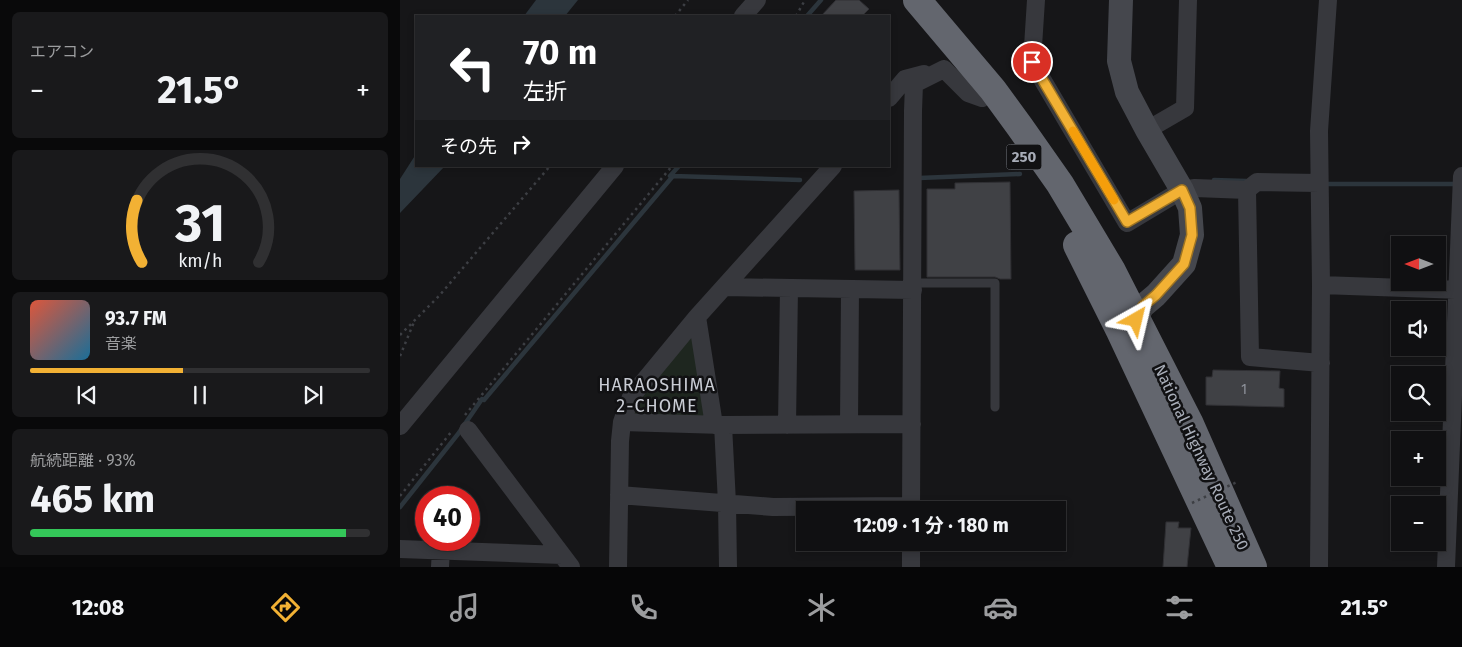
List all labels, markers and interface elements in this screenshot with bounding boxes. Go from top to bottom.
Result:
text: 70 m [523,31,597,73]
icon: left [440,35,505,100]
pin [1011,41,1053,83]
text: エアコン [30,42,94,61]
icon: arrive [1018,48,1046,76]
text: 21.5° [157,67,243,113]
text: − [30,74,44,107]
text: + [356,74,370,107]
text: 左折 [523,78,567,105]
icon: right [507,130,535,158]
text: その先 [440,135,497,158]
road number: 250 [1006,144,1042,170]
text: 31 [174,192,225,255]
north arrow [1391,236,1446,291]
map controls [1391,236,1446,551]
text: km/h [178,250,222,272]
position arrow [1109,293,1161,345]
button: sound [1391,301,1446,356]
text: 93.7 FM [105,307,167,330]
text: 音楽 [105,334,137,353]
street label: National Highway Route 250 [1150,361,1253,553]
button: search [1391,366,1446,421]
district label: HARAOSHIMA 2-CHOME [598,374,716,417]
icon: previous [73,381,101,409]
icon: pause [186,381,214,409]
icon: next [299,381,327,409]
house number: 1 [1241,381,1247,398]
button: + [1391,431,1446,486]
text: 航続距離 · 93% [30,451,136,470]
text: 465 km [30,476,155,522]
speed limit sign: 40 [415,486,480,551]
button: − [1391,496,1446,551]
text: 12:09 · 1 分 · 180 m [853,514,1009,537]
icon: directions [268,590,303,625]
icon: music [447,590,482,625]
icon: phone [626,590,661,625]
icon: climate [804,590,839,625]
icon: car [983,590,1018,625]
icon: filters [1162,590,1197,625]
text: 12:08 [72,594,124,621]
text: 21.5° [1340,594,1390,621]

